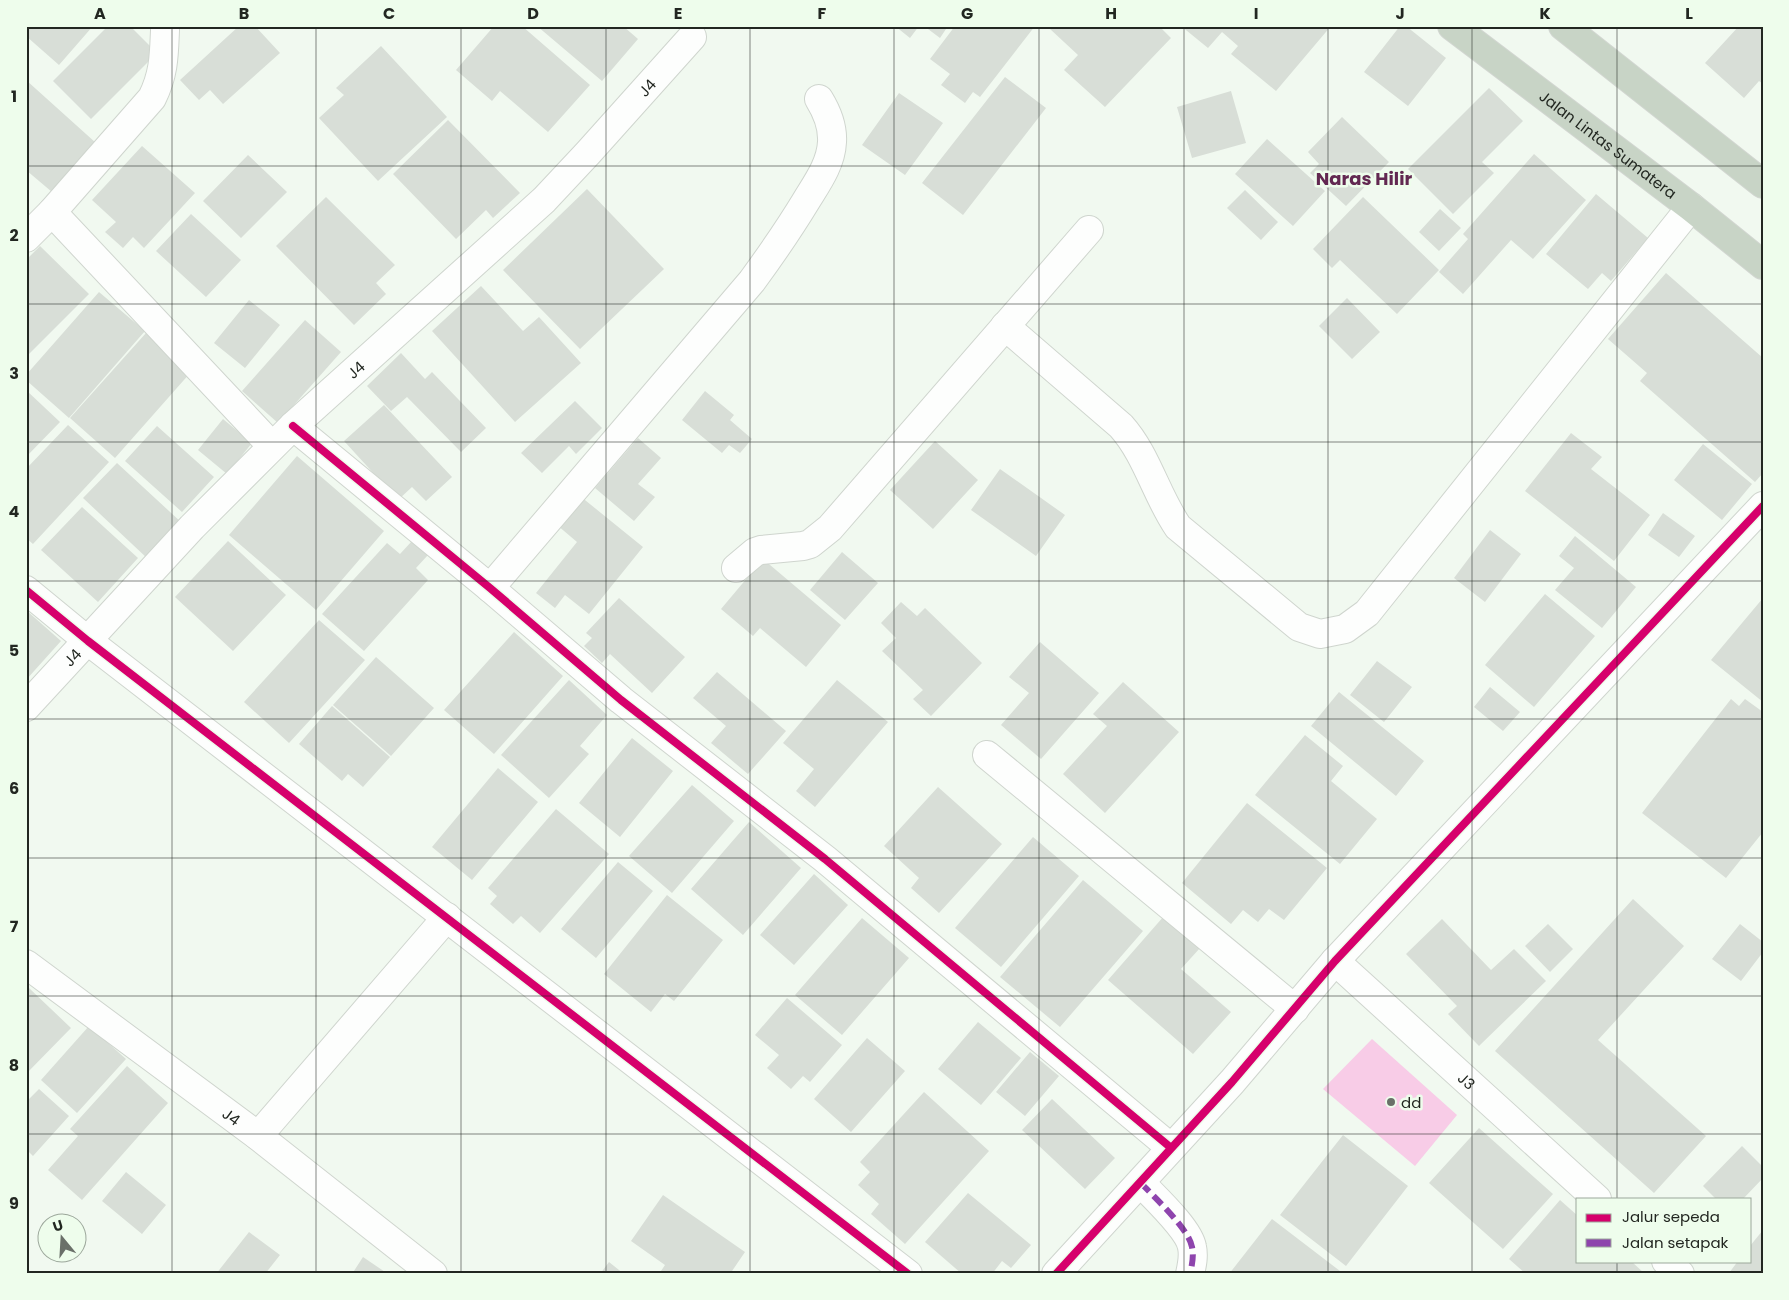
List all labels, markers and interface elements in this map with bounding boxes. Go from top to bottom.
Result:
text: A [94,2,106,25]
text: B [239,2,249,25]
text: C [383,2,395,25]
text: D [527,2,539,25]
text: E [674,2,682,25]
text: F [818,2,827,25]
text: G [961,2,973,25]
text: H [1105,2,1117,25]
text: I [1254,2,1258,25]
text: J [1395,2,1405,25]
text: K [1539,2,1551,25]
text: L [1685,2,1693,25]
street label: J4 [633,74,660,101]
text: 1 [11,85,17,108]
street label: Jalan Lintas Sumatera [1535,85,1681,203]
district label: Naras Hilir [1316,166,1412,191]
text: 2 [9,224,19,247]
street label: J4 [342,356,369,383]
text: 3 [9,362,19,385]
text: 4 [9,500,20,523]
text: 5 [9,639,19,662]
street label: J4 [58,644,86,671]
text: 6 [9,777,19,800]
text: 7 [10,915,19,938]
text: 8 [9,1054,19,1077]
street label: J3 [1453,1067,1480,1094]
place label: dd [1401,1092,1421,1113]
marker: dd [1385,1096,1397,1108]
street label: J4 [218,1103,245,1130]
text: 9 [9,1192,19,1215]
legend [1576,1198,1752,1262]
text: Jalur sepeda [1622,1206,1720,1227]
north arrow [38,1212,88,1262]
text: U [50,1215,66,1237]
text: Jalan setapak [1622,1232,1729,1253]

